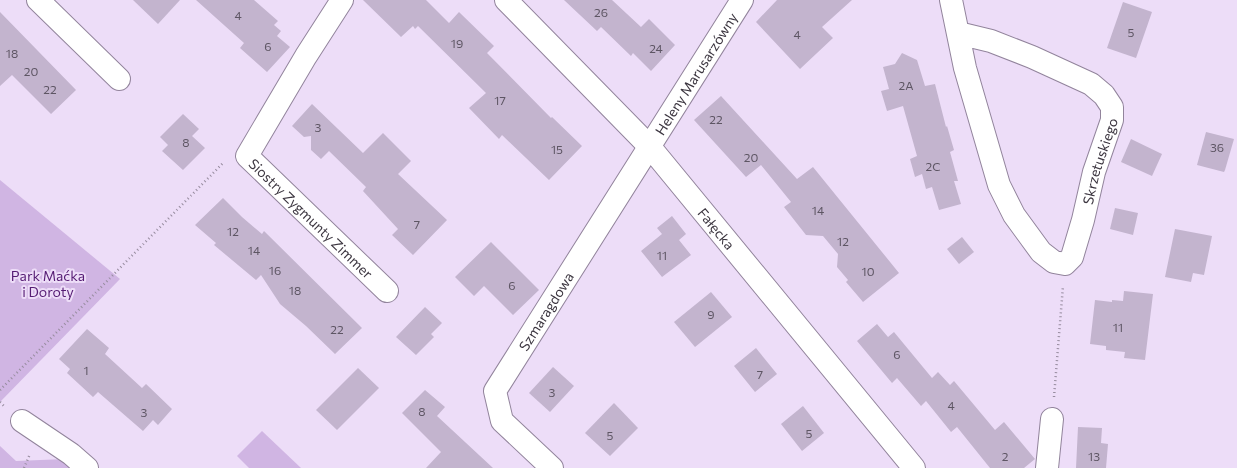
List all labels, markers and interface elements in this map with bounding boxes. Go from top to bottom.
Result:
house number: 26 [594,5,608,19]
house number: 4 [234,8,242,22]
street label: Heleny Marusarzówny [651,9,741,138]
house number: 5 [1128,25,1135,39]
house number: 4 [793,27,801,41]
house number: 19 [451,36,463,50]
house number: 6 [264,39,272,53]
house number: 24 [649,41,663,55]
house number: 18 [6,46,18,60]
house number: 20 [24,64,38,78]
house number: 2A [899,78,913,92]
house number: 22 [43,82,57,96]
house number: 17 [494,93,506,107]
house number: 22 [709,112,723,126]
street label: Skrzetuskiego [1078,115,1121,206]
house number: 3 [315,120,322,134]
house number: 8 [182,135,190,149]
house number: 36 [1210,140,1224,154]
house number: 15 [551,142,563,156]
house number: 20 [744,150,758,164]
street label: Siostry Zygmunty Zimmer [246,154,377,282]
house number: 2C [926,159,940,173]
house number: 14 [812,203,824,217]
street label: Fałęcka [695,204,739,252]
house number: 7 [414,217,420,231]
house number: 12 [227,224,239,238]
house number: 12 [837,234,849,248]
house number: 14 [248,243,260,257]
house number: 11 [657,248,667,262]
house number: 16 [269,263,281,277]
house number: 10 [862,264,875,278]
park label: Park Maćka i Doroty [11,267,85,300]
street label: Szmaragdowa [514,269,577,353]
house number: 6 [508,278,516,292]
house number: 18 [289,283,301,297]
house number: 9 [707,307,715,321]
house number: 11 [1113,320,1123,334]
house number: 22 [330,322,344,336]
house number: 6 [893,347,901,361]
house number: 1 [83,363,89,377]
house number: 7 [757,367,763,381]
house number: 3 [549,385,556,399]
house number: 4 [947,398,955,412]
house number: 8 [418,404,426,418]
house number: 3 [141,405,148,419]
house number: 5 [806,426,813,440]
house number: 5 [607,428,614,442]
house number: 2 [1002,449,1009,463]
house number: 13 [1088,449,1100,463]

